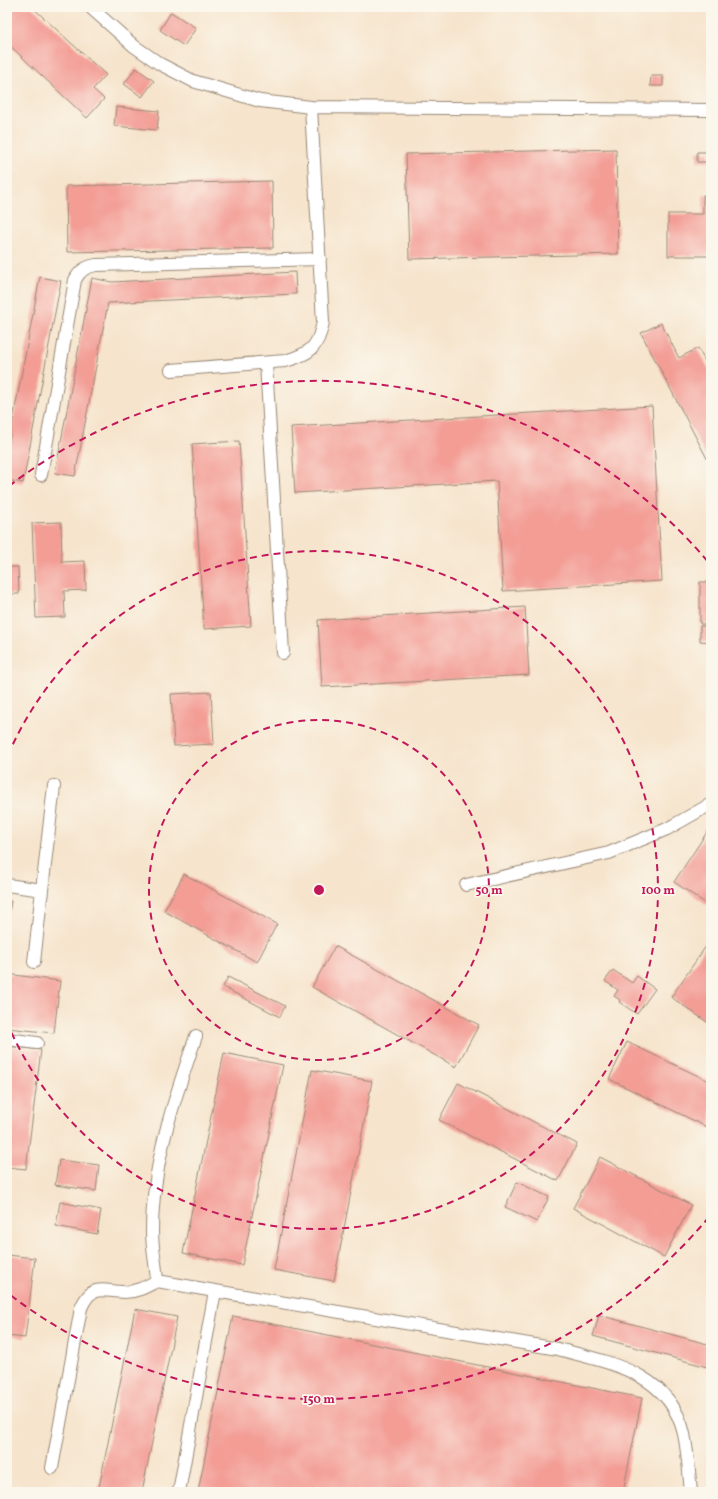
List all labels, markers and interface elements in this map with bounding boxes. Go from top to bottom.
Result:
centre of rings [312,883,326,897]
text: 50 m [475,883,503,899]
text: 100 m [641,883,675,899]
text: 150 m [303,1392,335,1408]

